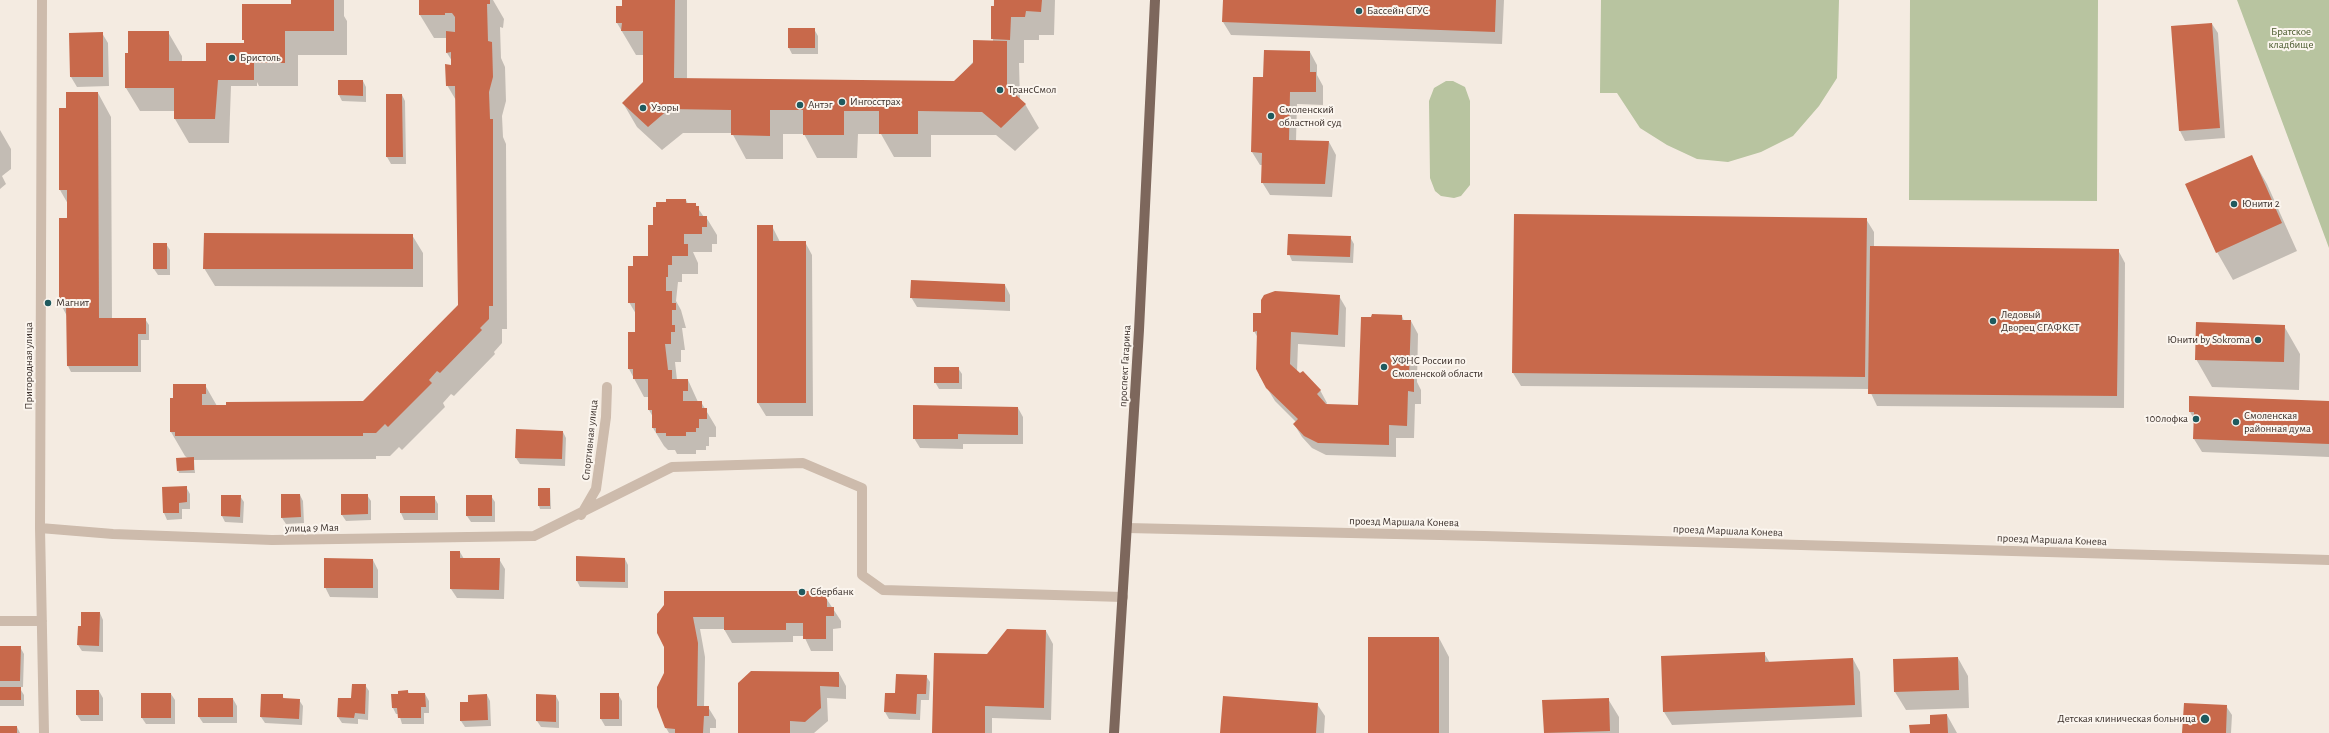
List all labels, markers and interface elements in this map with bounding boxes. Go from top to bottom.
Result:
place label: Бассейн СГУС [1367,4,1429,18]
marker: Бассейн СГУС [1354,6,1364,16]
park label: Братское кладбище [2269,25,2313,51]
place label: Бристоль [240,51,281,65]
marker: Бристоль [227,53,237,63]
place label: ТрансСмол [1008,83,1056,97]
marker: ТрансСмол [995,85,1005,95]
place label: Ингосстрах [850,95,901,109]
marker: Ингосстрах [837,97,847,107]
place label: Антэг [808,98,832,112]
marker: Антэг [795,100,805,110]
place label: Узоры [651,101,679,115]
marker: Узоры [638,103,648,113]
place label: Смоленский областной суд [1279,103,1341,129]
marker: Смоленский областной суд [1266,111,1276,121]
place label: Юнити 2 [2242,197,2280,211]
marker: Юнити 2 [2229,199,2239,209]
place label: Магнит [56,296,89,310]
marker: Магнит [43,298,53,308]
place label: Ледовый Дворец СГАФКСТ [2001,308,2079,334]
marker: Ледовый Дворец СГАФКСТ [1988,316,1998,326]
street label: Пригородная улица [22,322,36,410]
street label: проспект Гагарина [1116,325,1134,407]
place label: Юнити by Sokroma [2167,333,2250,347]
marker: Юнити by Sokroma [2253,335,2263,345]
place label: УФНС России по Смоленской области [1392,354,1483,380]
marker: УФНС России по Смоленской области [1379,362,1389,372]
street label: Спортивная улица [579,399,601,481]
place label: Смоленская районная дума [2244,409,2311,435]
place label: 100лофка [2146,412,2188,426]
marker: 100лофка [2191,414,2201,424]
marker: Смоленская районная дума [2231,417,2241,427]
street label: проезд Маршала Конева [1349,514,1459,530]
street label: улица 9 Мая [285,521,339,535]
street label: проезд Маршала Конева [1673,522,1783,540]
street label: проезд Маршала Конева [1997,531,2107,549]
place label: Сбербанк [810,585,854,599]
marker: Сбербанк [797,587,807,597]
place label: Детская клиническая больница [2058,712,2196,726]
marker: Детская клиническая больница [2199,713,2211,725]

